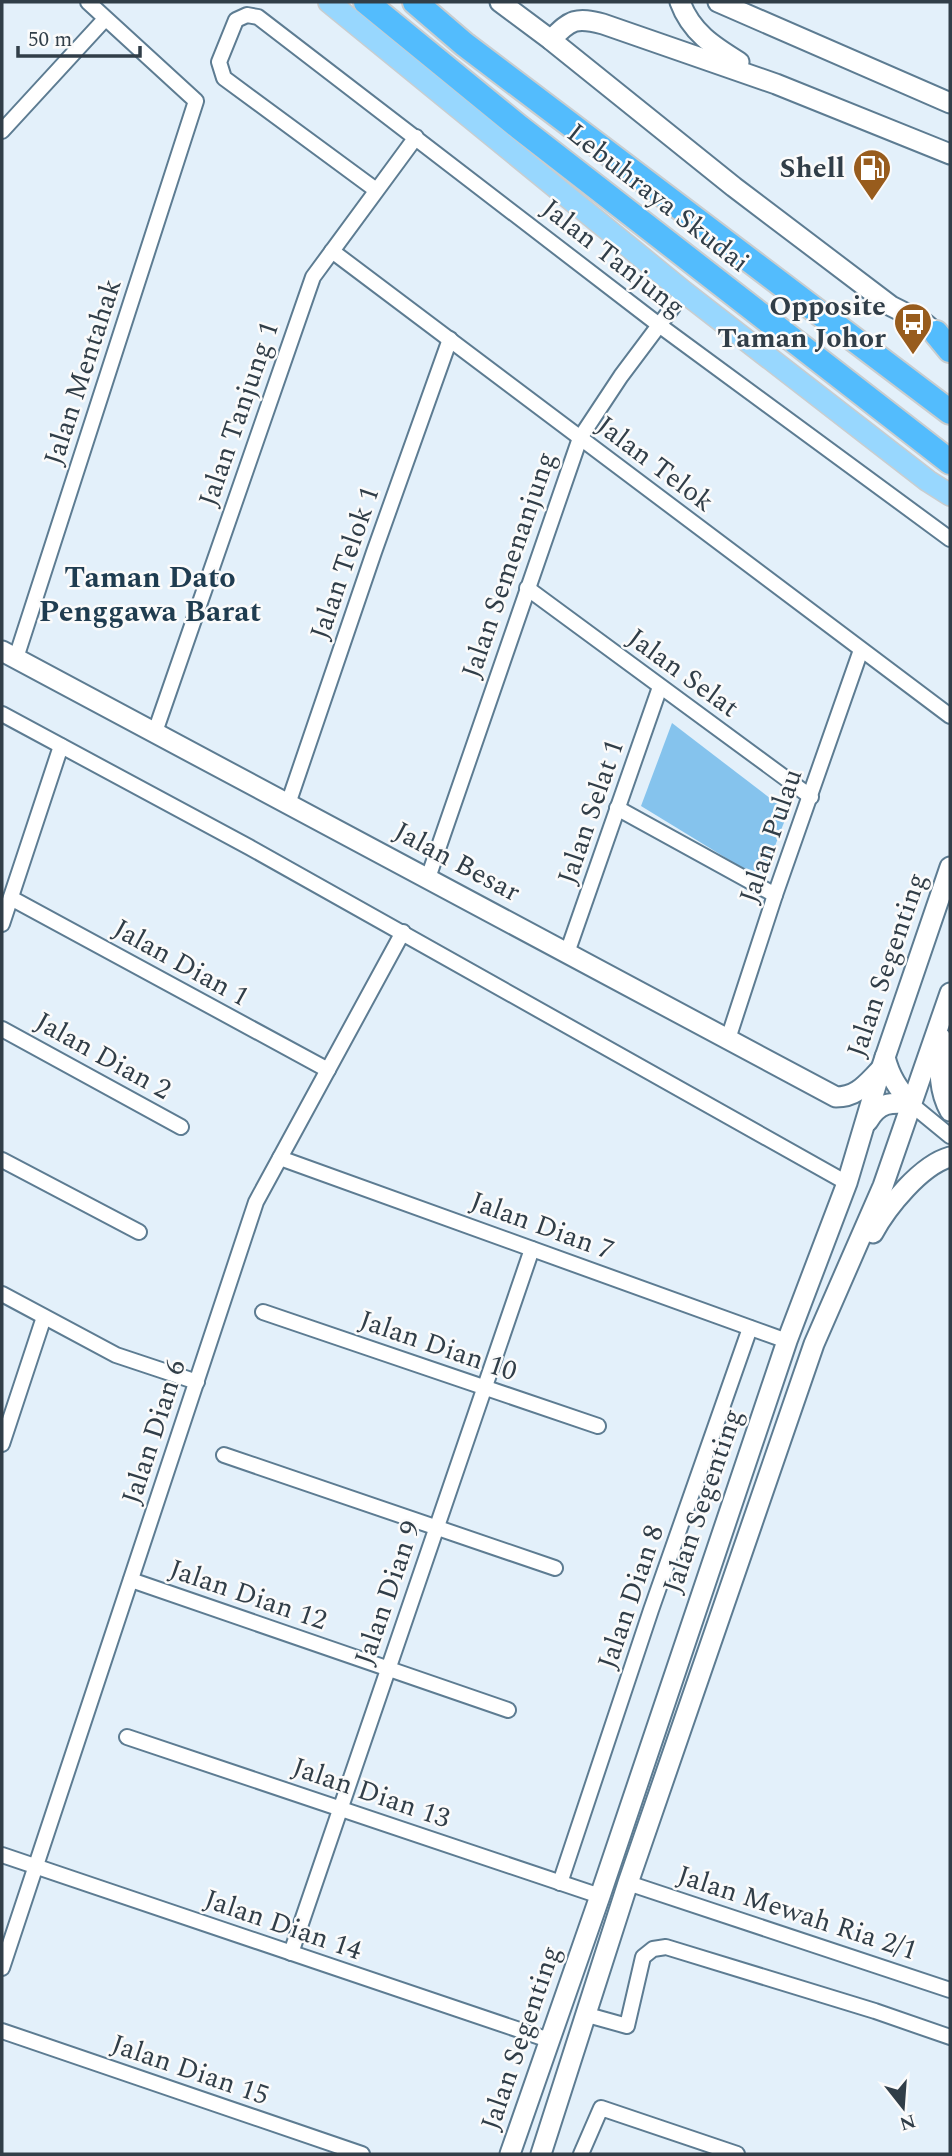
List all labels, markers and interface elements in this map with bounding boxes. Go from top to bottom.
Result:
scale bar [18,14,140,58]
text: 50 m [28,24,72,56]
street label: Lebuhraya Skudai [557,113,759,283]
place label: Shell [780,147,845,190]
fuel station icon: Shell [851,147,893,202]
street label: Jalan Tanjung [532,188,694,328]
street label: Jalan Mentahak [33,273,133,471]
place label: Opposite Taman Johor [717,285,886,360]
bus stop icon: Opposite Taman Johor [892,301,934,356]
street label: Jalan Tanjung 1 [187,316,291,512]
street label: Jalan Telok [587,405,723,523]
street label: Jalan Semenanjung [450,446,568,684]
street label: Jalan Telok 1 [299,480,391,646]
district label: Taman Dato Penggawa Barat [39,555,261,635]
street label: Jalan Selat [618,617,748,729]
street label: Jalan Selat 1 [546,734,636,890]
street label: Jalan Pulau [728,763,814,909]
street label: Jalan Besar [386,811,528,913]
street label: Jalan Segenting [835,867,939,1063]
street label: Jalan Dian 1 [105,908,257,1018]
street label: Jalan Dian 2 [27,1001,179,1111]
street label: Jalan Dian 7 [464,1180,620,1272]
street label: Jalan Dian 10 [353,1299,523,1393]
street label: Jalan Dian 6 [110,1354,198,1510]
street label: Jalan Segenting [651,1403,755,1599]
street label: Jalan Dian 9 [343,1515,433,1671]
street label: Jalan Dian 8 [586,1519,676,1675]
street label: Jalan Dian 12 [163,1548,333,1642]
street label: Jalan Dian 13 [286,1746,456,1840]
street label: Jalan Mewah Ria 2/1 [671,1854,923,1972]
street label: Jalan Dian 14 [198,1878,368,1972]
street label: Jalan Segenting [469,1940,573,2136]
street label: Jalan Dian 15 [105,2023,275,2117]
north arrow [868,2072,938,2142]
text: N [896,2106,919,2138]

